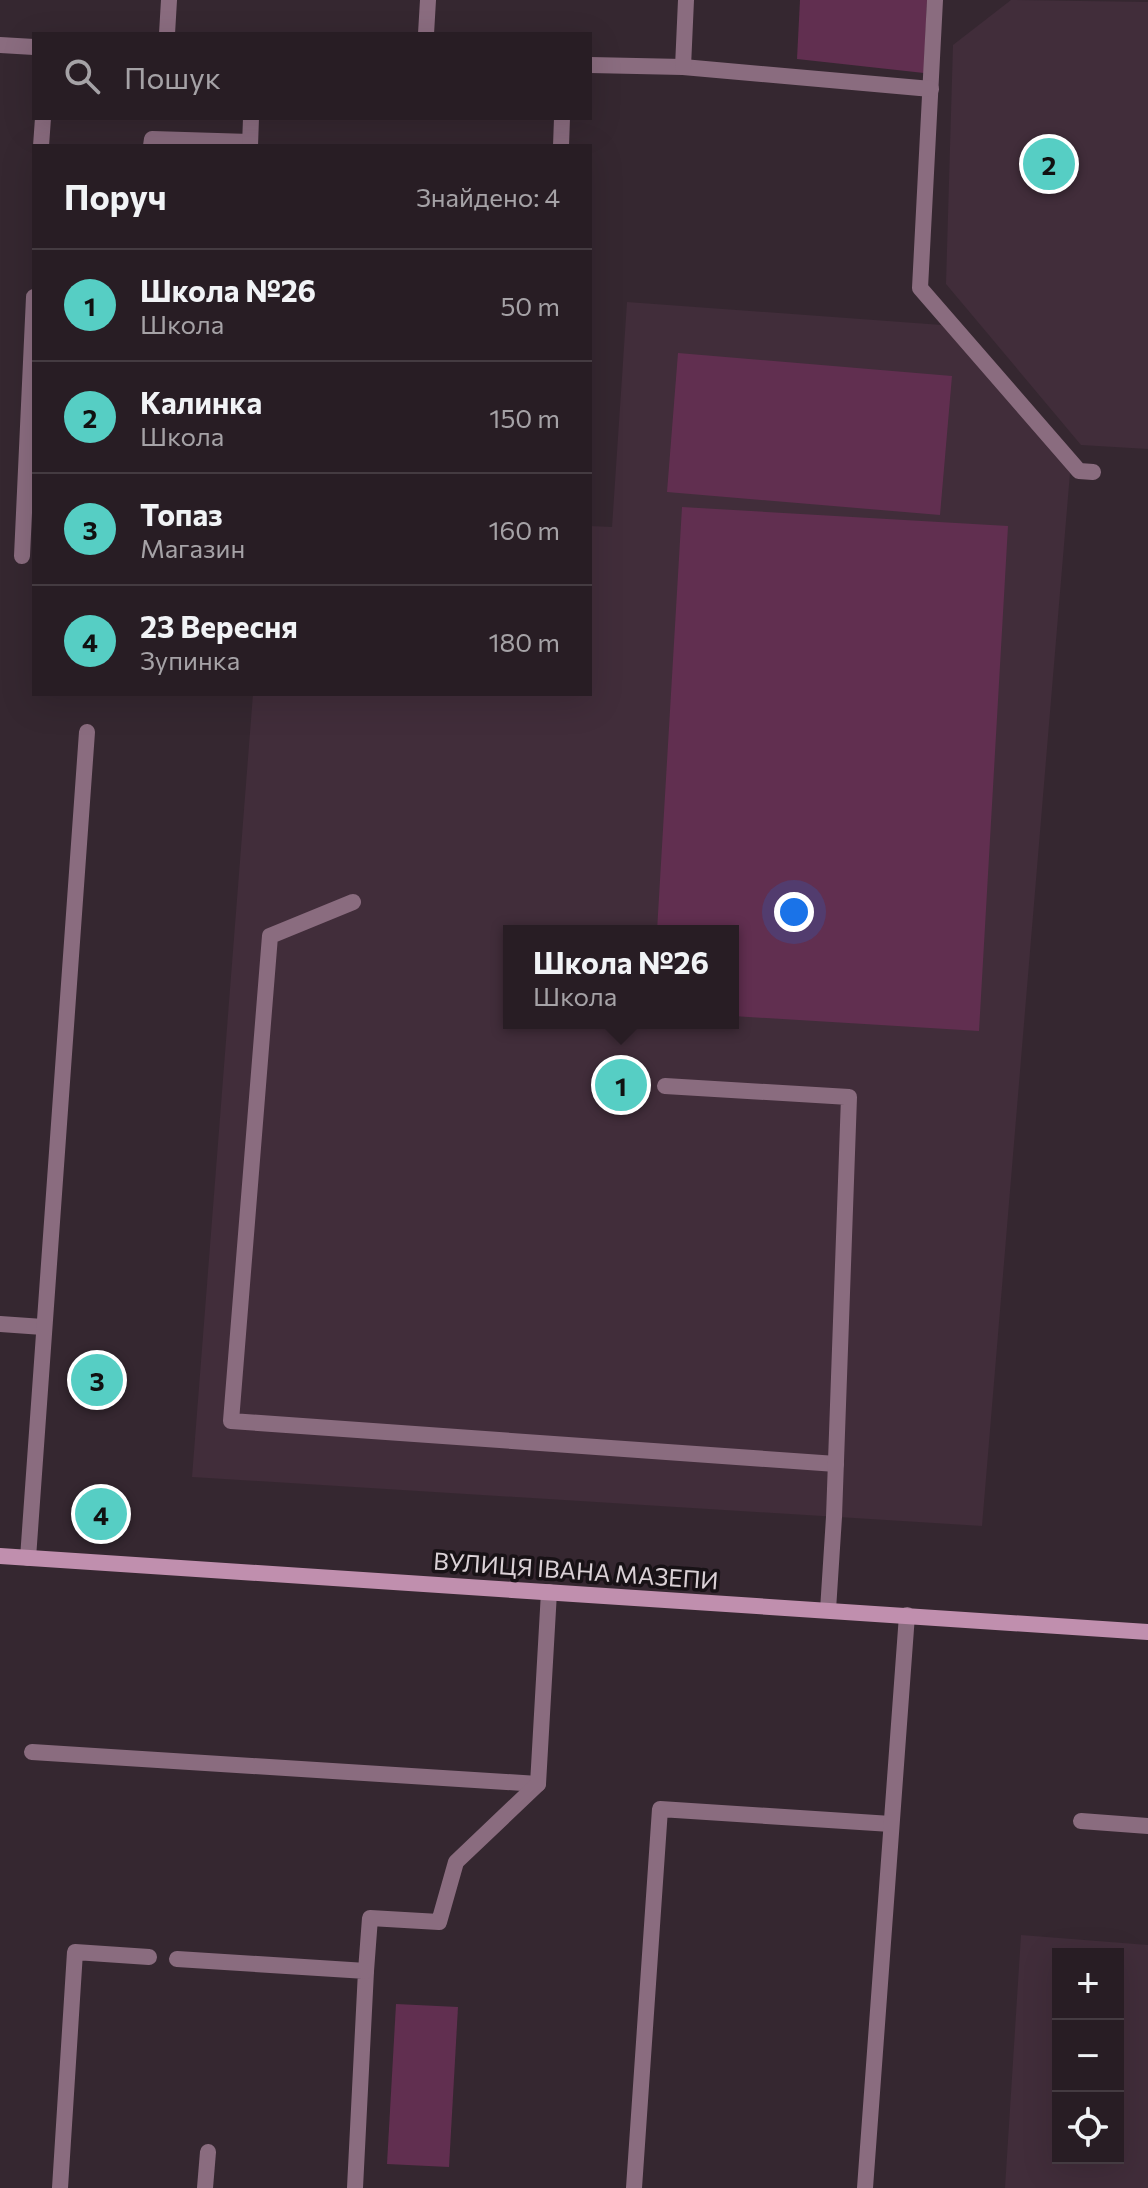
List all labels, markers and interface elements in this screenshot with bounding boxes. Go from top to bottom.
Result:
search box [32,32,592,120]
icon: search [60,54,104,98]
text: Пошук [124,58,221,95]
pin: 2 [1023,134,1075,194]
text: Поруч [64,175,167,217]
text: Знайдено: 4 [416,181,560,212]
text: Школа №26 [140,271,316,308]
text: 1 [84,290,96,321]
text: 50 m [500,290,560,321]
text: Школа [140,308,224,339]
text: Калинка [140,383,262,420]
text: 2 [83,402,97,433]
text: 150 m [489,402,560,433]
text: Школа [140,420,224,451]
text: Топаз [140,495,223,532]
text: 3 [82,514,98,545]
text: 160 m [488,514,560,545]
text: Магазин [140,532,245,563]
text: 23 Вересня [140,607,298,644]
text: 4 [82,626,98,657]
text: 180 m [488,626,560,657]
text: Зупинка [140,644,240,675]
your location [774,892,814,932]
popup [503,925,739,1029]
text: Школа №26 [533,943,709,980]
text: Школа [533,980,617,1011]
pin: 1 [595,1055,647,1115]
pin: 3 [71,1350,123,1410]
pin: 4 [75,1484,127,1544]
street label: ВУЛИЦЯ ІВАНА МАЗЕПИ [433,1546,719,1594]
map controls [1052,1948,1124,2164]
button: + [1052,1948,1124,2020]
button: − [1052,2020,1124,2092]
button: locate [1052,2092,1124,2164]

